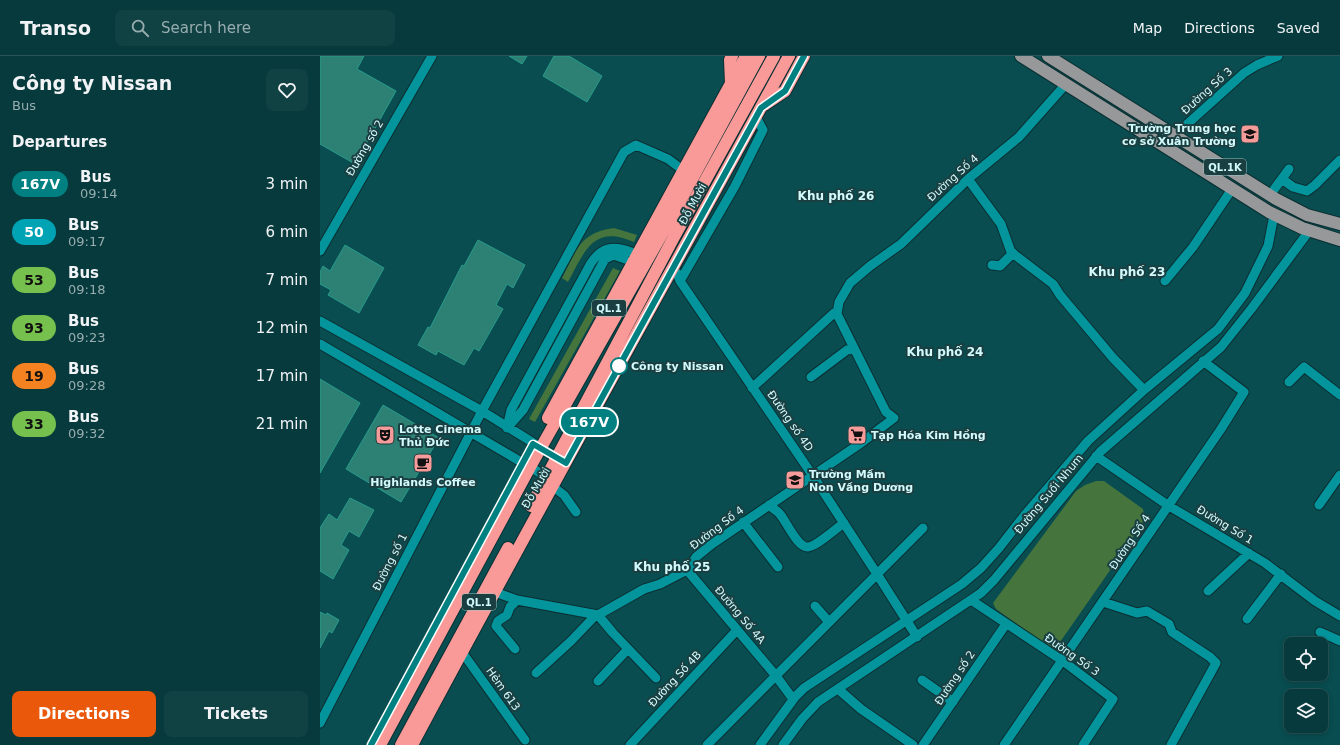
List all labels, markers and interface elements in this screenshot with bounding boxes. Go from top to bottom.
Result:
search box [115,10,395,46]
text: Transo [20,17,91,39]
icon: search [129,17,151,39]
text: Search here [161,19,251,37]
text: Map [1133,20,1162,36]
text: Directions [1184,20,1255,36]
text: Saved [1277,20,1320,36]
street label: Đường Số 3 [1179,65,1235,117]
button: heart [266,69,308,111]
text: Công ty Nissan [12,72,172,94]
text: Bus [12,98,36,113]
street label: Đường số 2 [344,118,386,178]
place label: Trường Trung học cơ sở Xuân Trường [1122,122,1236,148]
school or university icon: Trường Trung học cơ sở Xuân Trường [1239,123,1261,145]
text: Departures [12,133,107,151]
street label: Đường Số 4 [925,152,981,204]
road number: QL.1K [1204,159,1246,175]
text: Bus [80,168,111,186]
text: 3 min [265,175,308,193]
text: 167V [20,176,60,192]
street label: Đỗ Mười [676,181,710,227]
text: 09:14 [80,186,118,201]
district label: Khu phố 26 [798,189,874,203]
text: Bus [68,216,99,234]
text: 6 min [265,223,308,241]
text: 50 [24,224,44,240]
text: 09:17 [68,234,105,249]
text: Bus [68,264,99,282]
district label: Khu phố 23 [1089,265,1165,279]
text: 7 min [265,271,308,289]
text: 53 [24,272,44,288]
text: 09:18 [68,282,105,297]
road number: QL.1 [592,300,626,316]
text: Bus [68,312,99,330]
text: 12 min [256,319,308,337]
text: 93 [24,320,44,336]
text: 09:23 [68,330,105,345]
district label: Khu phố 24 [907,345,983,359]
marker: Công ty Nissan [610,357,628,375]
text: Bus [68,360,99,378]
place label: Công ty Nissan [631,360,724,373]
text: 17 min [256,367,308,385]
text: 19 [24,368,44,384]
text: 09:28 [68,378,105,393]
street label: Đường số 4D [764,388,816,454]
text: Bus [68,408,99,426]
line badge: 167V [561,409,617,435]
text: 167V [569,414,609,430]
text: 21 min [256,415,308,433]
text: 33 [24,416,44,432]
place label: Lotte Cinema Thủ Đức [399,423,481,449]
theatre icon: Lotte Cinema Thủ Đức [374,424,396,446]
supermarket icon: Tạp Hóa Kim Hồng [846,424,868,446]
text: 09:32 [68,426,105,441]
place label: Tạp Hóa Kim Hồng [871,429,986,442]
cafe icon: Highlands Coffee [412,452,434,474]
street label: Đường Suối Nhum [1012,452,1086,536]
street label: Đỗ Mười [519,465,553,511]
place label: Trường Mầm Non Vầng Dương [809,468,913,494]
school or university icon: Trường Mầm Non Vầng Dương [784,469,806,491]
place label: Highlands Coffee [370,476,476,489]
street label: Đường Số 1 [1194,503,1256,547]
street label: Đường Số 4 [688,504,746,552]
street label: Đường Số 4 [1107,512,1153,572]
street label: Đường số 1 [370,531,410,593]
district label: Khu phố 25 [634,560,710,574]
street label: Đường Số 4A [712,583,768,647]
road number: QL.1 [462,594,496,610]
street label: Đường Số 3 [1042,631,1102,679]
map controls [1284,637,1328,733]
button: locate [1284,637,1328,681]
street label: Đường Số 4B [646,648,704,710]
street label: Đường số 2 [932,648,978,708]
street label: Hẻm 613 [483,665,523,713]
button: layers [1284,689,1328,733]
button: Directions [12,691,156,737]
button: Tickets [164,691,308,737]

